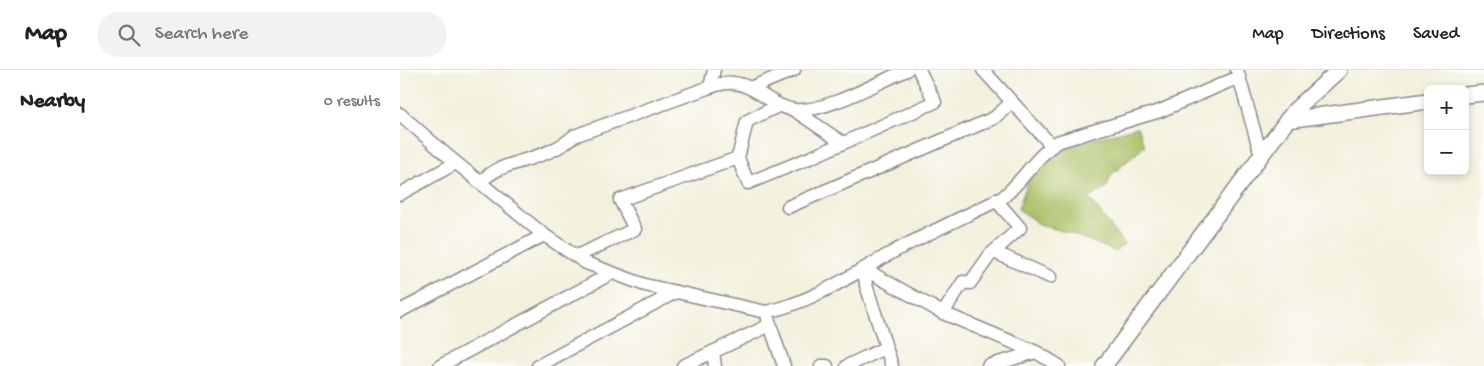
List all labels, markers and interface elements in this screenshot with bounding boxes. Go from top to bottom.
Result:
search box [97,12,447,57]
text: Map [25,20,67,49]
icon: search [115,21,143,49]
text: Search here [155,23,248,46]
text: Map [1252,24,1284,45]
text: Directions [1312,24,1385,45]
text: Saved [1413,24,1459,45]
map controls [1424,85,1469,175]
button: + [1424,85,1469,130]
text: Nearby [20,90,85,115]
text: 0 results [324,93,380,112]
button: − [1424,130,1469,175]

